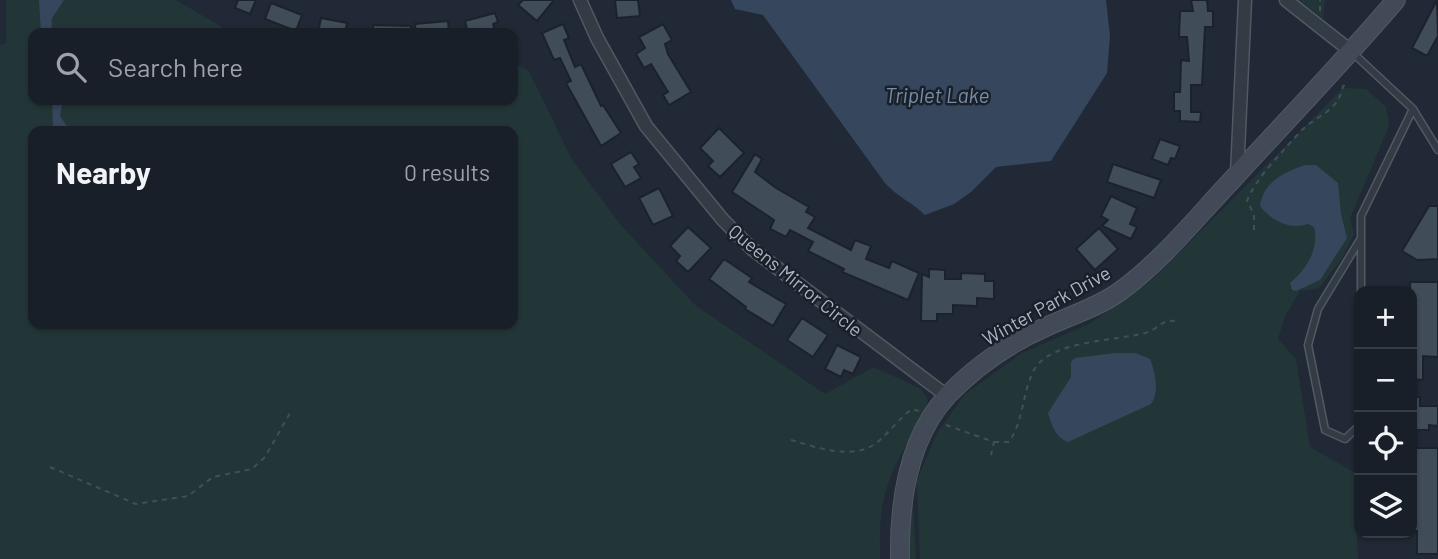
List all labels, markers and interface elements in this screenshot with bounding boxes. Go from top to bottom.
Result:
search box [28,28,518,105]
icon: search [52,48,90,86]
text: Search here [108,51,243,82]
water label: Triplet Lake [885,82,989,107]
text: Nearby [56,154,151,190]
text: 0 results [404,158,490,186]
street label: Queens Mirror Circle [724,219,868,341]
street label: Winter Park Drive [978,260,1114,350]
map controls [1354,286,1417,538]
button: + [1354,286,1417,349]
button: − [1354,349,1417,412]
button: locate [1354,412,1417,475]
button: layers [1354,475,1417,538]

